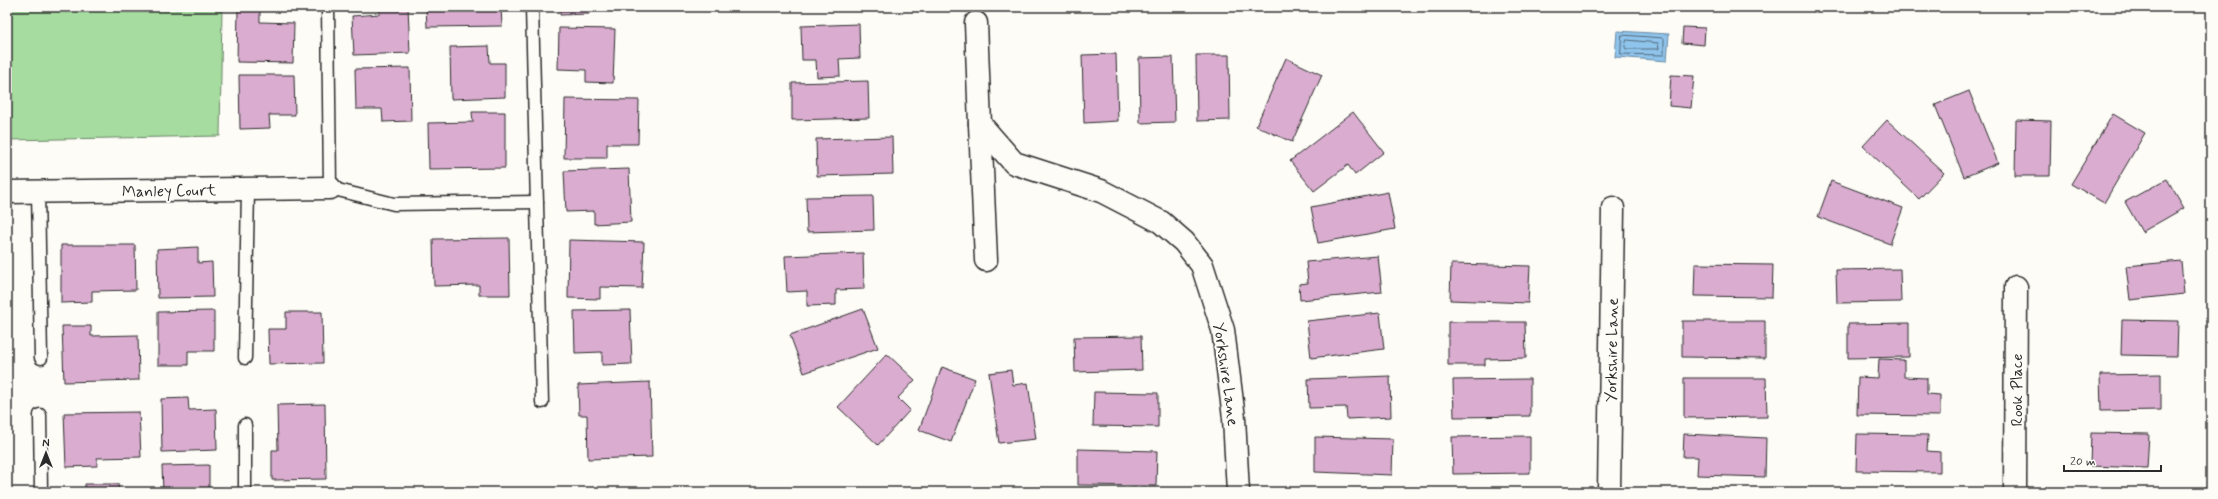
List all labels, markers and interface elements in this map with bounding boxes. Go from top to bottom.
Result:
street label: Manley Court [122,180,217,203]
street label: Yorkshire Lane [1601,298,1624,402]
street label: Yorkshire Lane [1208,321,1243,427]
street label: Rook Place [2007,354,2028,426]
north arrow [26,433,66,473]
text: N [42,437,50,451]
scale bar [2064,447,2161,473]
text: 20 m [2070,454,2096,470]

